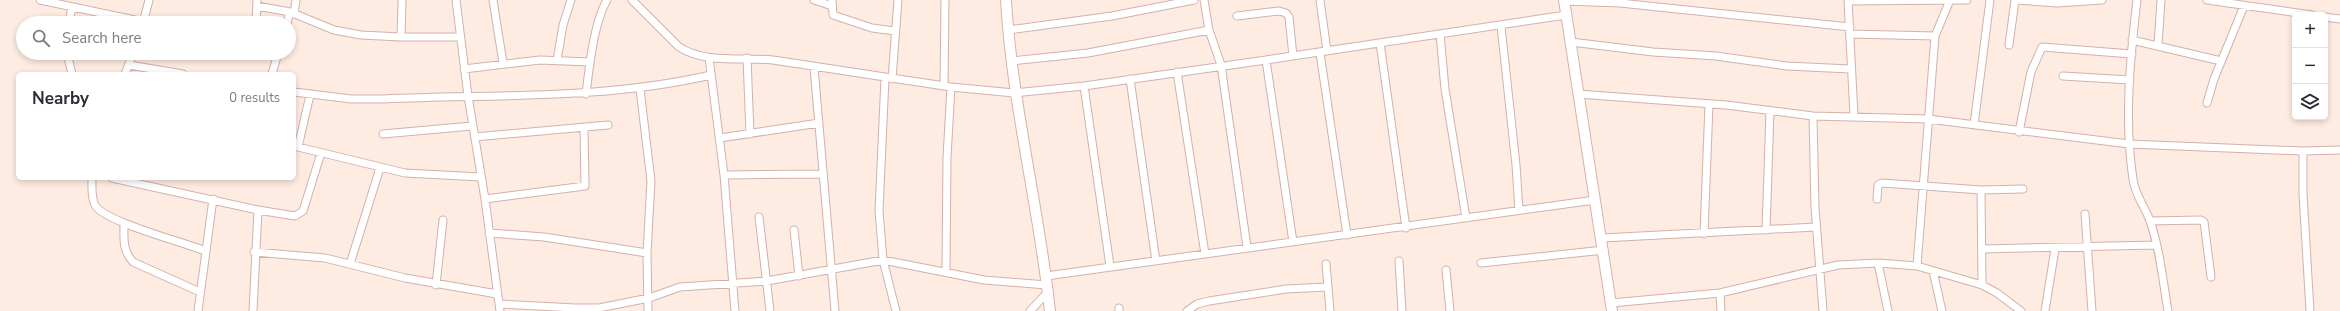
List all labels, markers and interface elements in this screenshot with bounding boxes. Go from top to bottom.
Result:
map controls [2292,12,2328,120]
button: + [2292,12,2328,48]
search box [16,16,296,60]
icon: search [30,27,52,49]
text: Search here [62,28,142,48]
button: − [2292,48,2328,84]
button: layers [2292,84,2328,120]
text: Nearby [32,87,89,110]
text: 0 results [229,89,280,107]

